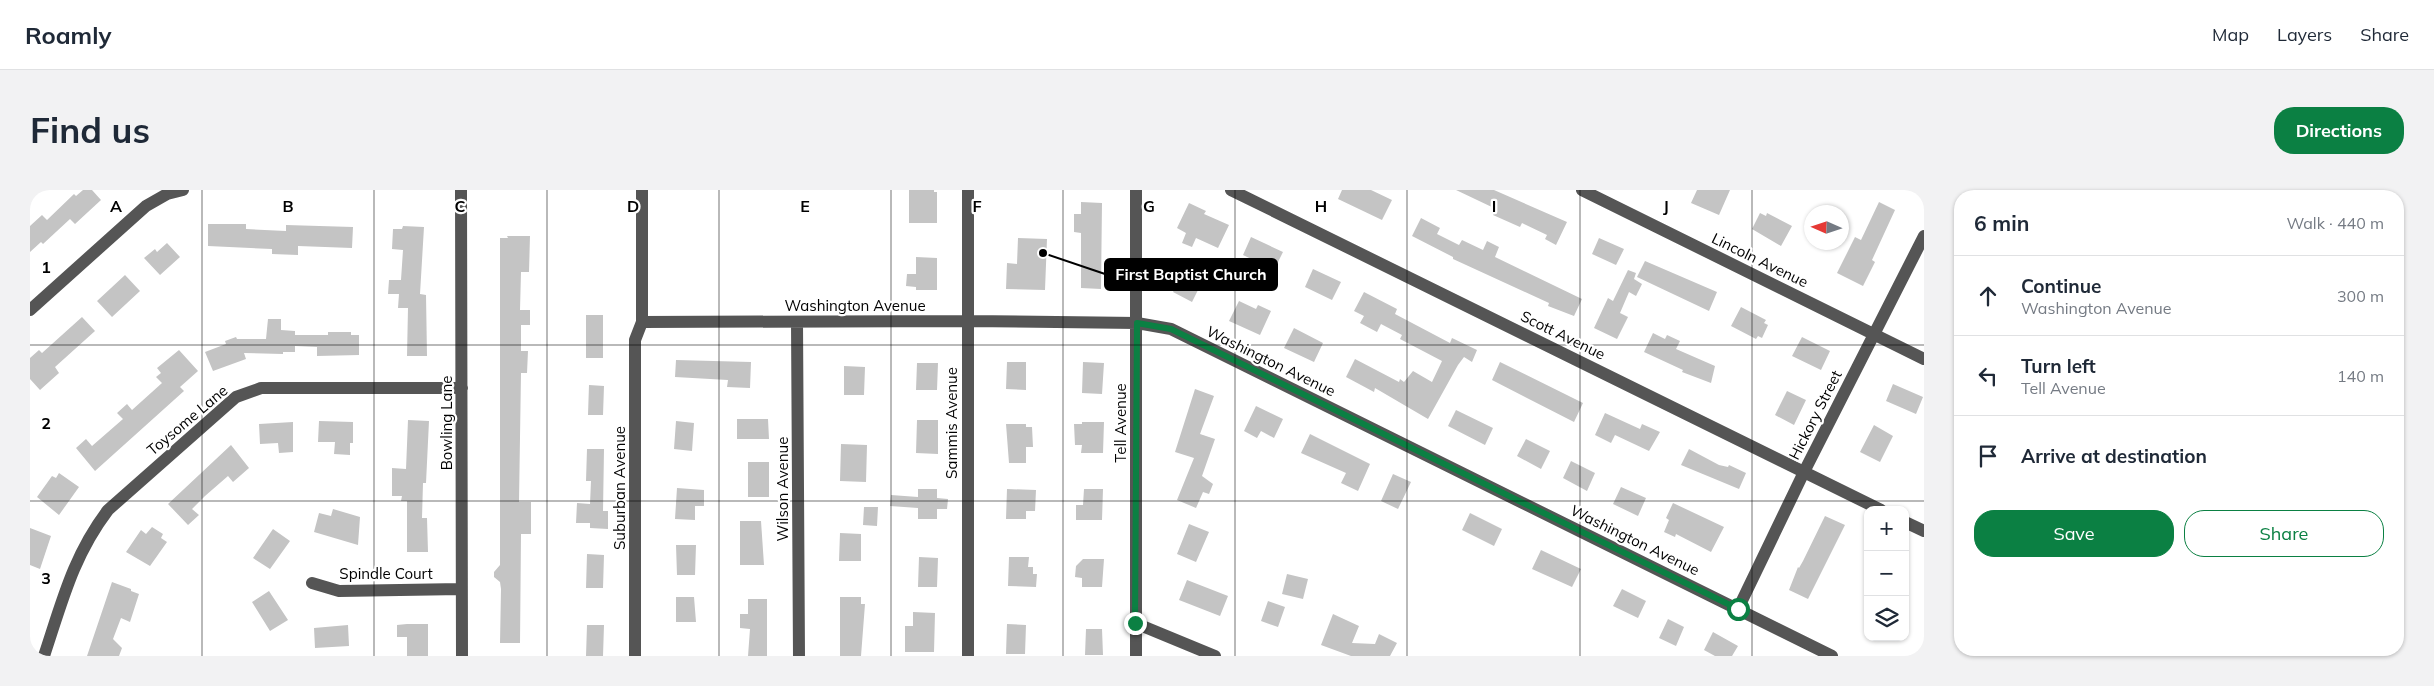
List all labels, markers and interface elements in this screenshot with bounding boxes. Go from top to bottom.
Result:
text: Roamly [25,20,112,50]
text: Map [2212,23,2249,46]
text: Layers [2277,23,2332,46]
text: Share [2360,23,2409,46]
button: Directions [2274,107,2404,154]
text: Find us [30,108,150,152]
text: A [110,196,122,216]
text: B [282,196,294,216]
text: C [455,196,466,216]
text: D [627,196,639,216]
text: E [800,196,810,216]
text: F [972,196,982,216]
text: G [1143,196,1155,216]
text: H [1315,196,1327,216]
text: I [1492,196,1496,216]
text: J [1663,196,1669,216]
north arrow [1804,205,1849,250]
text: 6 min [1974,210,2029,236]
text: Walk · 440 m [2286,213,2384,233]
street label: Lincoln Avenue [1709,228,1811,292]
text: 1 [41,257,51,277]
callout: First Baptist Church [1105,259,1277,290]
text: First Baptist Church [1115,264,1267,284]
text: Continue [2021,274,2101,298]
icon: ahead [1974,282,2002,310]
text: 300 m [2337,286,2384,306]
street label: Washington Avenue [784,296,926,315]
text: Washington Avenue [2021,298,2172,318]
street label: Scott Avenue [1518,306,1608,364]
street label: Washington Avenue [1203,322,1339,400]
text: Turn left [2021,354,2096,378]
icon: left [1974,362,2002,390]
text: 140 m [2337,366,2384,386]
street label: Sammis Avenue [942,367,961,479]
street label: Hickory Street [1784,367,1846,463]
street label: Bowling Lane [437,376,456,470]
text: Tell Avenue [2021,378,2106,398]
street label: Toysome Lane [143,381,231,459]
street label: Tell Avenue [1111,383,1130,463]
text: 2 [41,413,51,433]
street label: Suburban Avenue [610,426,629,550]
street label: Wilson Avenue [773,437,792,541]
icon: arrive [1974,442,2002,470]
text: Arrive at destination [2021,444,2207,468]
street label: Washington Avenue [1567,501,1703,579]
map controls [1864,506,1909,641]
button: + [1864,506,1909,551]
button: Save [1974,510,2174,557]
button: Share [2184,510,2384,557]
button: − [1864,551,1909,596]
street label: Spindle Court [339,564,433,583]
text: 3 [41,568,51,588]
button: layers [1864,596,1909,641]
route start [1727,598,1750,621]
route end [1124,612,1147,635]

